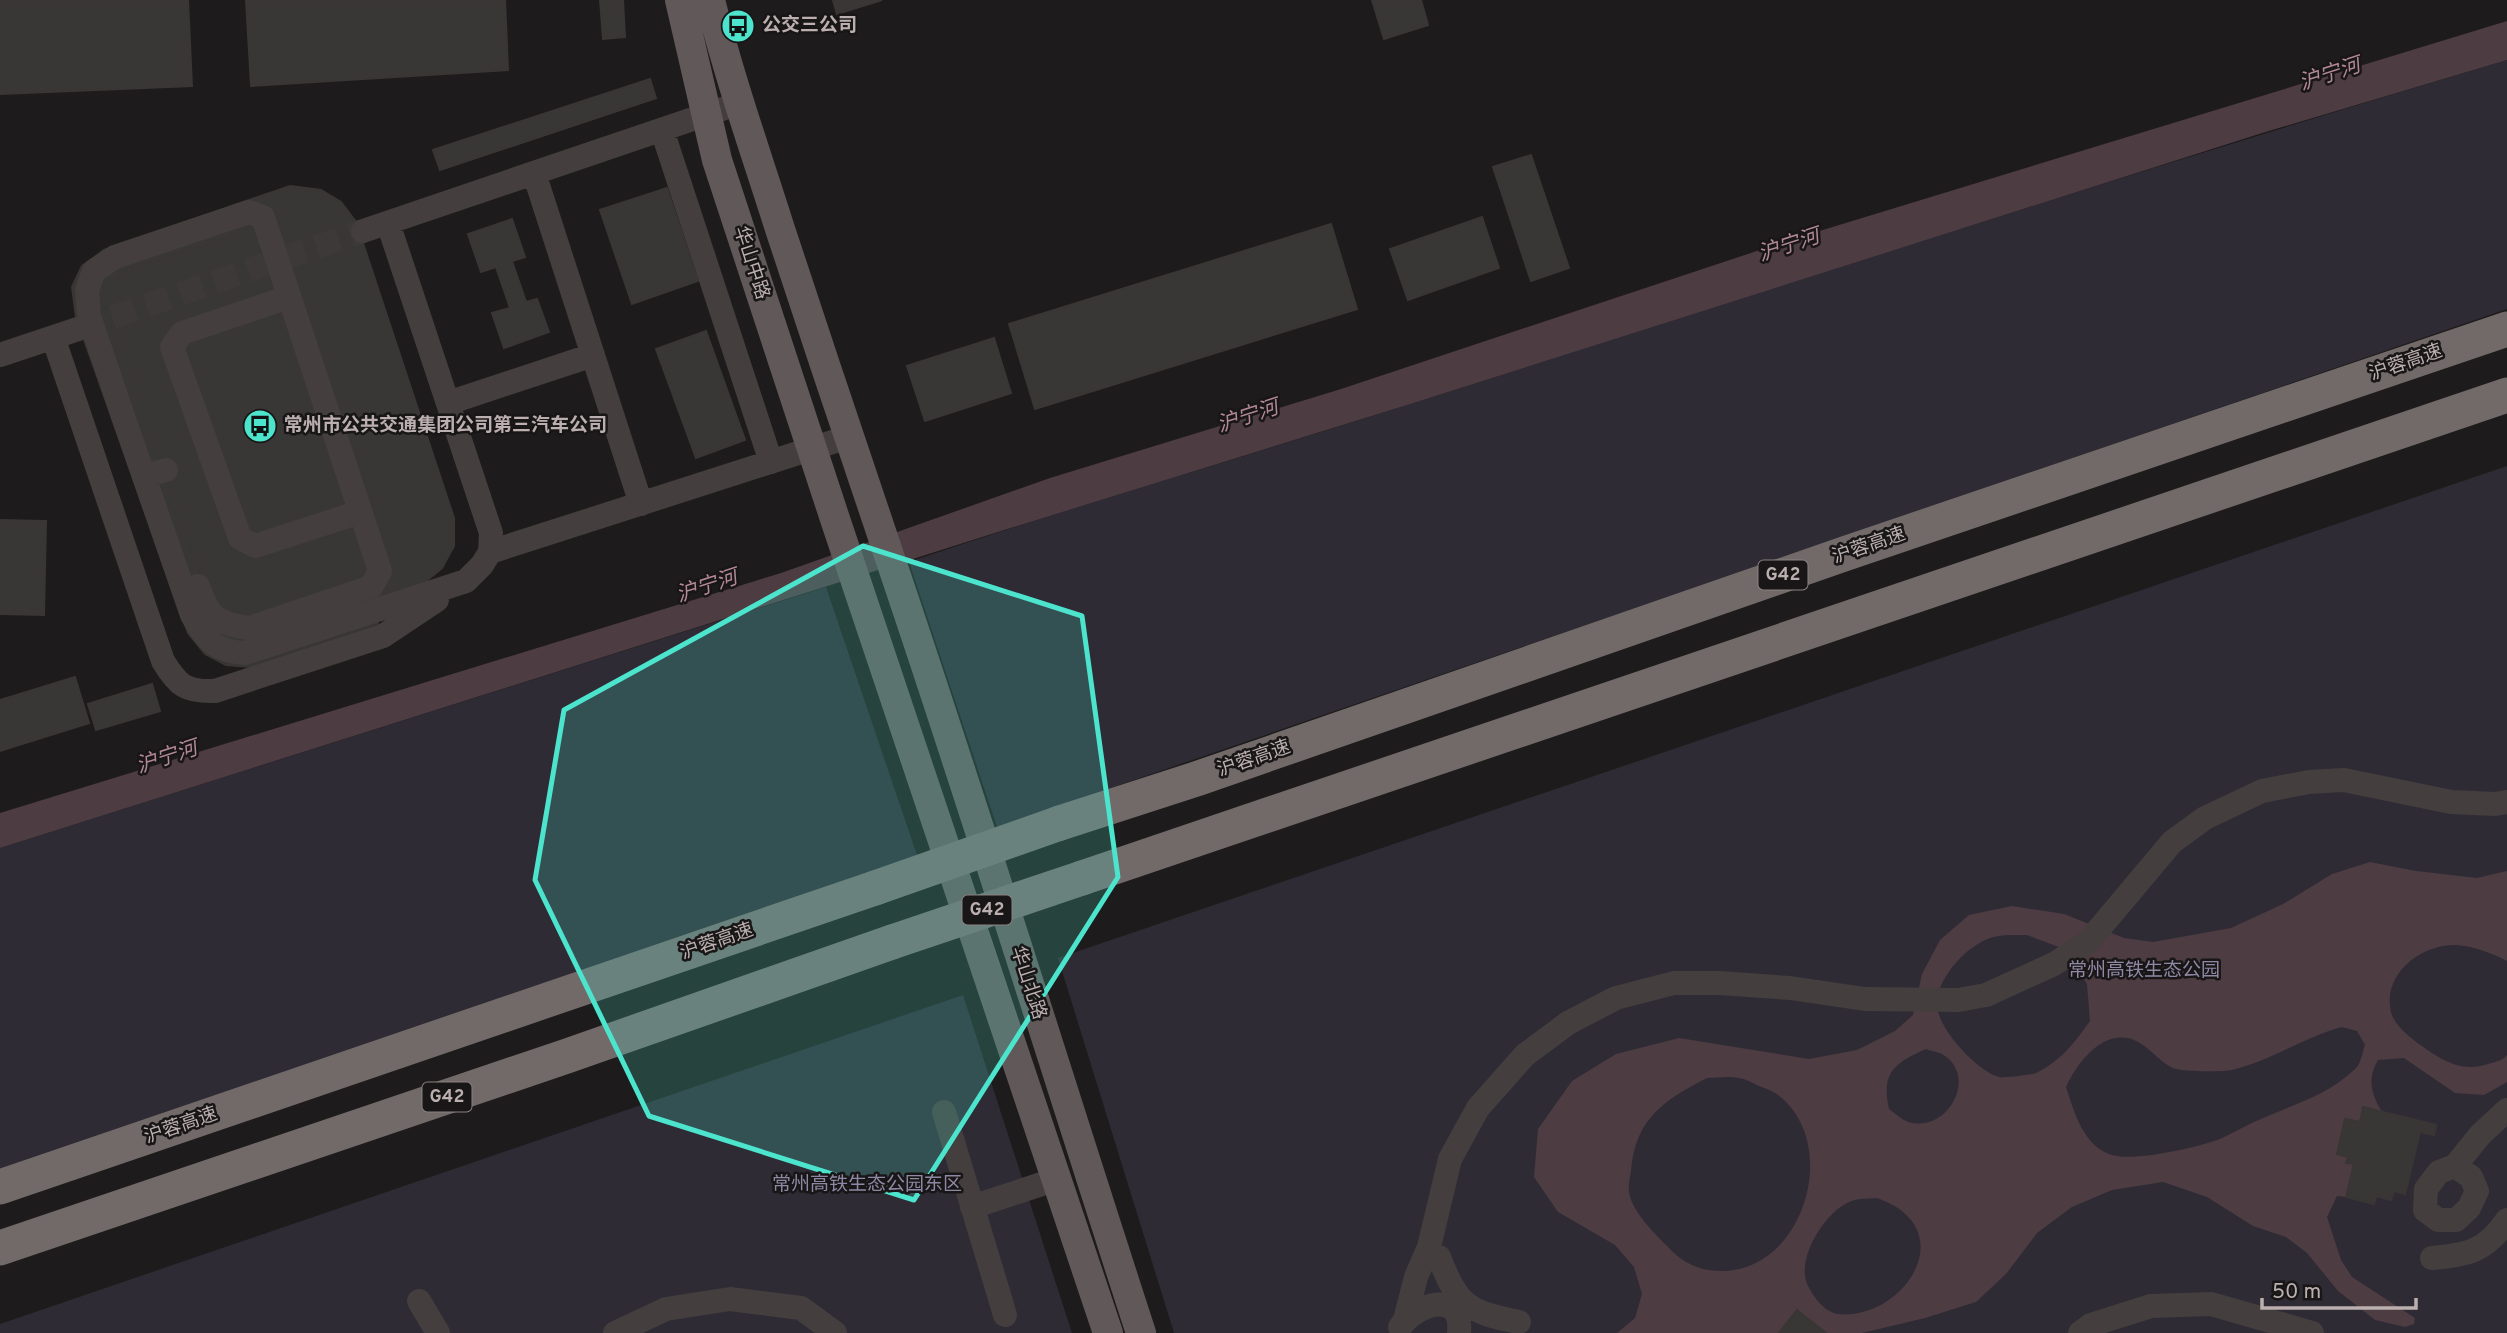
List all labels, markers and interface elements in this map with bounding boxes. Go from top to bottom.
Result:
bus stop icon: 公交三公司 [719,7,757,45]
place label: 公交三公司 [762,14,857,38]
water label: 沪宁河 [2296,51,2368,98]
water label: 沪宁河 [1755,222,1827,269]
street label: 华山中路 [728,223,774,303]
street label: 沪蓉高速 [2366,339,2446,387]
water label: 沪宁河 [1214,393,1286,440]
bus stop icon: 常州市公共交通集团公司第三汽车公司 [241,407,279,445]
place label: 常州市公共交通集团公司第三汽车公司 [284,414,607,438]
street label: 沪蓉高速 [1829,522,1909,570]
road number: G42 [1758,560,1808,590]
water label: 沪宁河 [673,563,745,610]
water label: 沪宁河 [133,734,205,781]
street label: 沪蓉高速 [1214,735,1294,783]
road number: G42 [962,896,1012,925]
street label: 沪蓉高速 [677,918,757,966]
street label: 华山北路 [1005,943,1051,1023]
park label: 常州高铁生态公园 [2068,959,2220,983]
road number: G42 [422,1082,472,1112]
street label: 沪蓉高速 [141,1102,221,1150]
park label: 常州高铁生态公园东区 [772,1173,962,1197]
scale bar [2262,1266,2416,1310]
text: 50 m [2272,1279,2321,1306]

